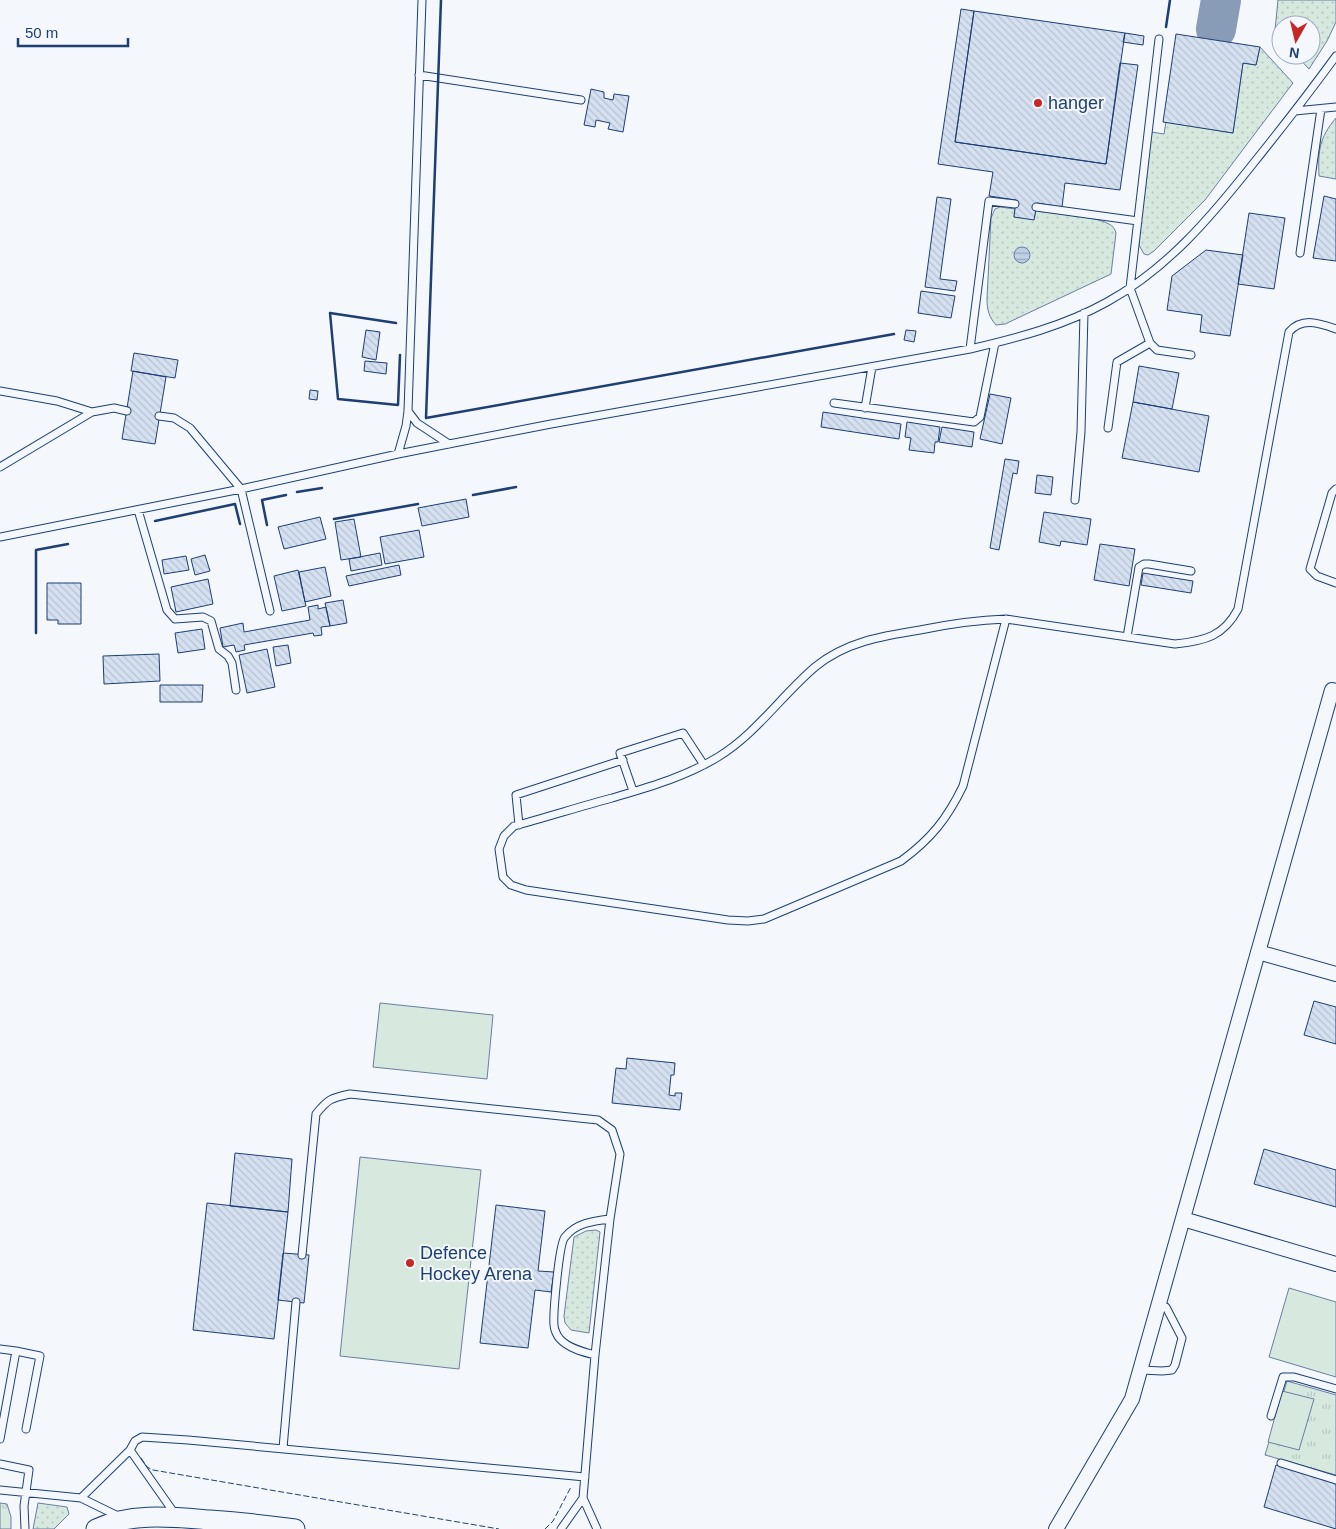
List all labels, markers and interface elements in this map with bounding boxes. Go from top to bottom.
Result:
scale bar [18,15,128,47]
north arrow [1271,15,1321,65]
text: 50 m [25,24,58,41]
text: N [1288,44,1300,62]
place label: hanger [1048,93,1104,113]
marker: hanger [1032,97,1044,109]
place label: Defence Hockey Arena [420,1243,533,1284]
marker: Defence Hockey Arena [404,1257,416,1269]

